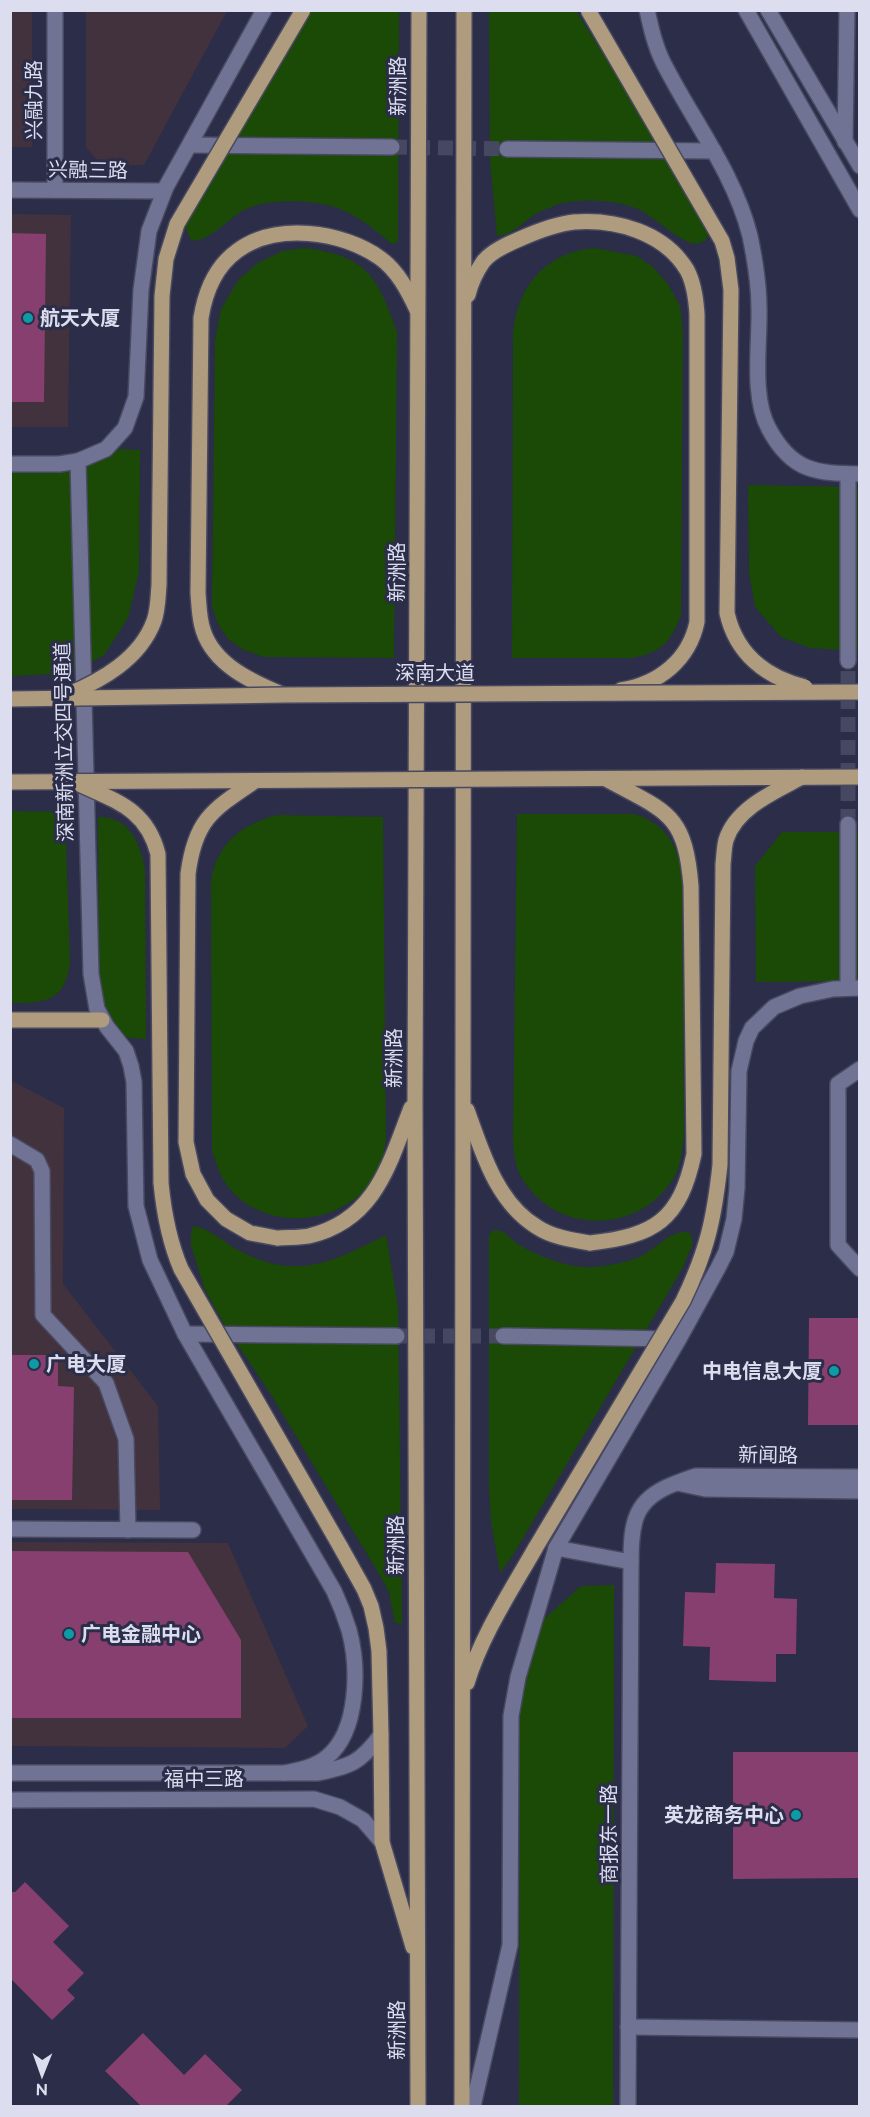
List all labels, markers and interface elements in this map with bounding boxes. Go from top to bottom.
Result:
street label: 新洲路 [386,56,410,116]
street label: 兴融九路 [22,60,46,140]
street label: 兴融三路 [48,157,128,183]
place label: 航天大厦 [40,306,120,330]
marker: 航天大厦 [21,311,35,325]
street label: 新洲路 [385,542,409,602]
street label: 深南新洲立交四号通道 [50,642,78,842]
street label: 深南大道 [395,661,475,685]
street label: 新洲路 [382,1028,406,1088]
place label: 广电大厦 [46,1352,126,1376]
marker: 广电大厦 [27,1357,41,1371]
place label: 中电信息大厦 [702,1359,822,1383]
marker: 中电信息大厦 [827,1364,841,1378]
street label: 新闻路 [738,1442,798,1468]
street label: 新洲路 [384,1515,408,1575]
place label: 广电金融中心 [81,1622,201,1646]
marker: 广电金融中心 [62,1627,76,1641]
street label: 福中三路 [164,1767,244,1791]
street label: 商报东一路 [597,1784,621,1884]
place label: 英龙商务中心 [664,1803,784,1827]
marker: 英龙商务中心 [789,1808,803,1822]
street label: 新洲路 [385,2000,409,2060]
north arrow [12,2045,72,2105]
text: N [35,2080,48,2099]

